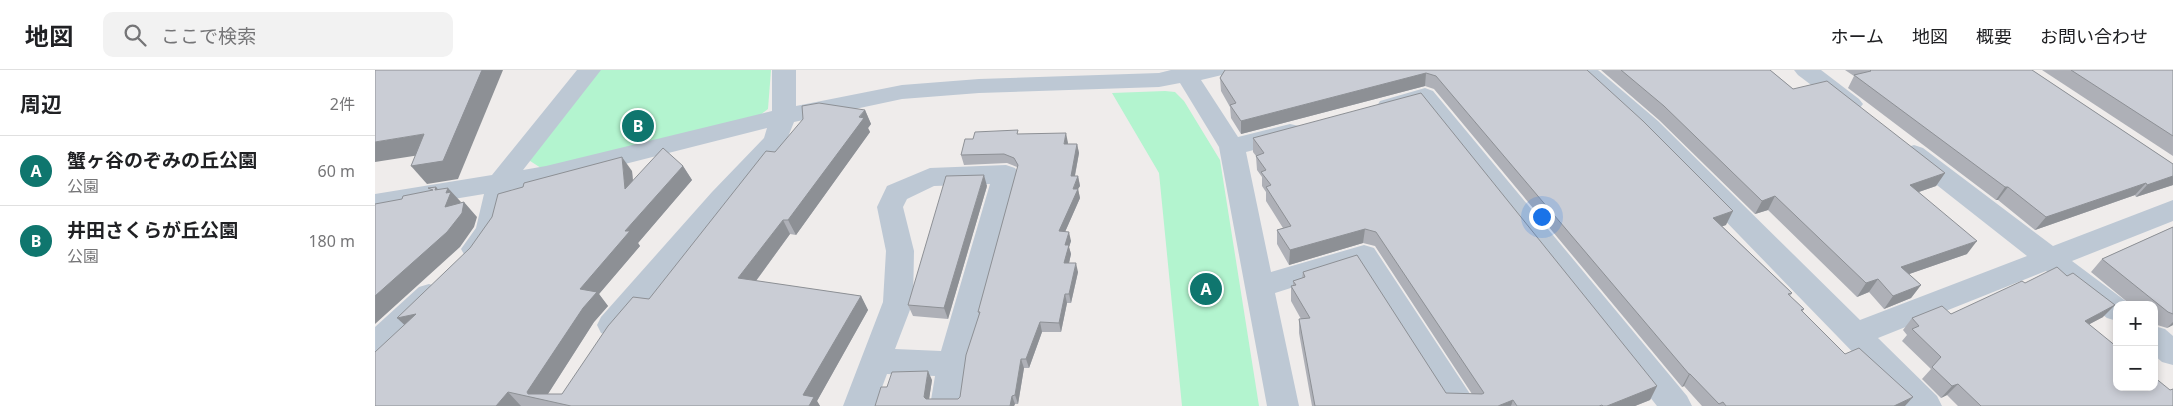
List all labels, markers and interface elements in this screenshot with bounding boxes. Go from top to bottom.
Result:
search box [103,12,453,57]
text: 地図 [25,19,73,52]
icon: search [121,21,149,49]
text: ここで検索 [161,23,256,49]
text: ホーム [1831,24,1884,48]
text: 地図 [1912,24,1948,48]
text: 概要 [1976,24,2012,48]
text: お問い合わせ [2040,24,2148,48]
text: 周辺 [20,90,62,118]
text: 2件 [330,93,355,115]
pin: B [622,107,654,145]
text: 蟹ヶ谷のぞみの丘公園 [67,147,257,173]
text: A [30,160,42,182]
text: 60 m [318,160,355,182]
text: 公園 [67,175,99,197]
your location [1529,204,1555,230]
text: 井田さくらが丘公園 [67,217,238,243]
text: B [31,230,41,252]
text: 180 m [308,230,355,252]
text: 公園 [67,245,99,267]
pin: A [1190,270,1222,308]
map controls [2113,301,2158,391]
button: + [2113,301,2158,346]
button: − [2113,346,2158,391]

